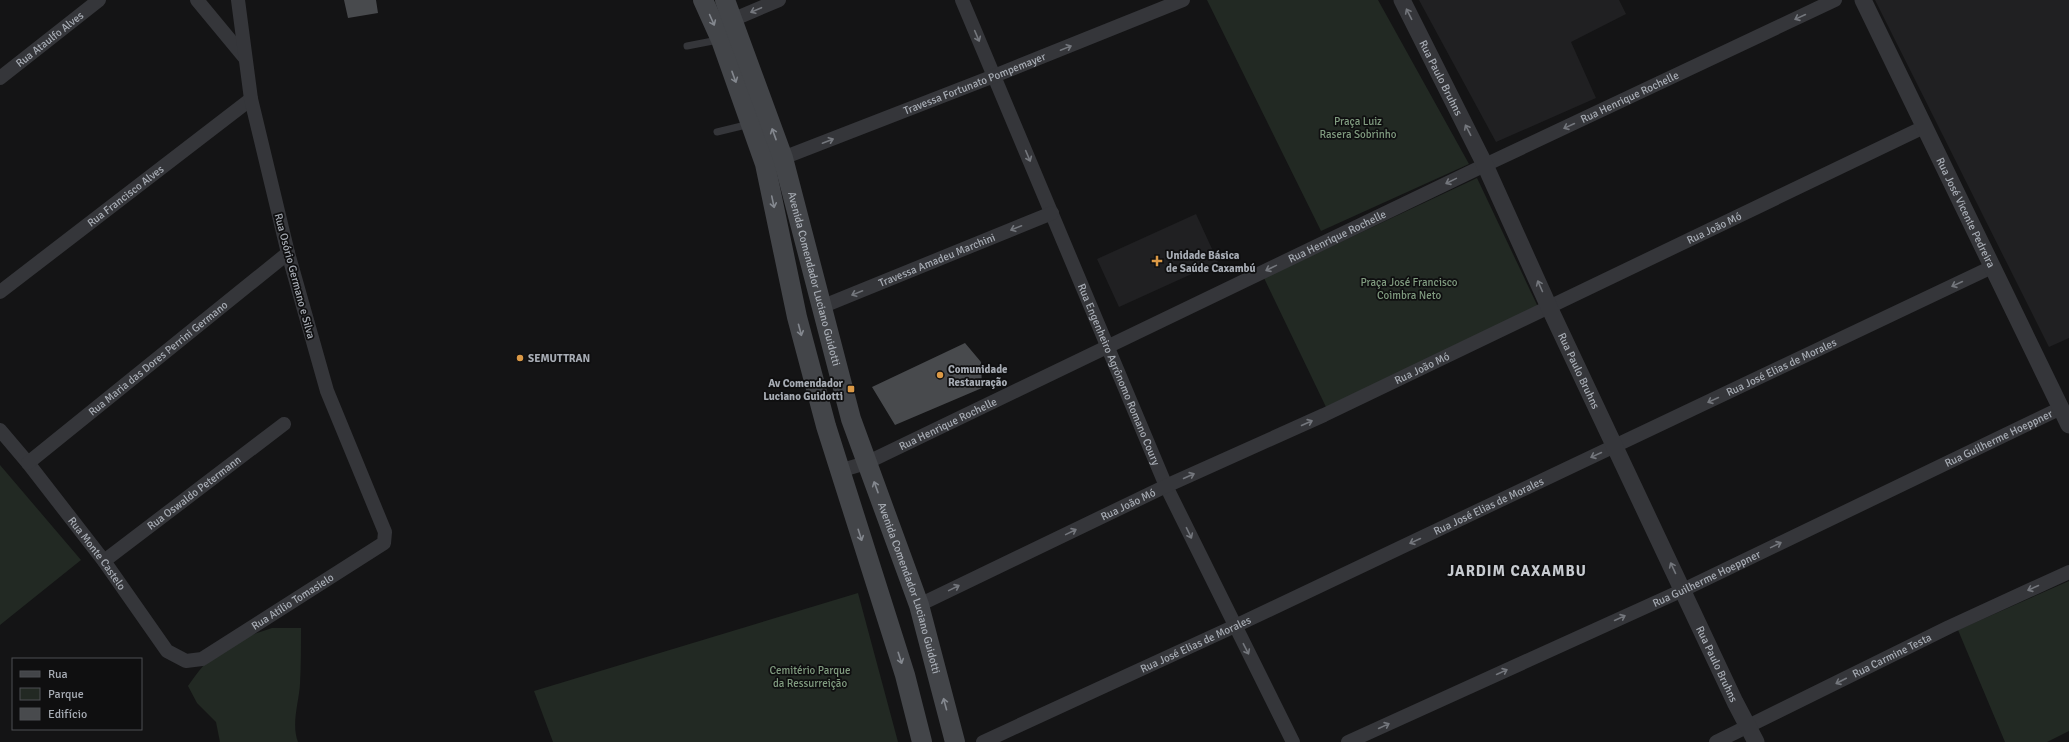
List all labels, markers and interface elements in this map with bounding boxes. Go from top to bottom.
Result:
one-way arrow [750,7,762,14]
one-way arrow [1405,8,1412,20]
street label: Rua Ataulfo Alves [13,9,86,70]
one-way arrow [709,13,716,25]
one-way arrow [1795,14,1807,21]
one-way arrow [974,30,982,42]
street label: Rua Paulo Bruhns [1416,38,1465,118]
one-way arrow [1060,43,1072,51]
street label: Travessa Fortunato Pompemayer [902,50,1048,118]
street label: Rua Henrique Rochelle [1579,69,1681,126]
one-way arrow [730,70,738,82]
park label: Praça Luiz Rasera Sobrinho [1320,115,1397,141]
one-way arrow [1563,123,1575,130]
one-way arrow [1463,124,1471,136]
one-way arrow [769,129,777,141]
one-way arrow [821,136,833,144]
one-way arrow [1025,149,1032,161]
street label: Rua José Vicente Pedreira [1933,155,1998,270]
street label: Rua Francisco Alves [85,163,166,230]
one-way arrow [1445,178,1457,186]
street label: Avenida Comendador Luciano Guidotti [785,190,843,367]
one-way arrow [770,196,778,209]
street label: Rua Henrique Rochelle [1286,208,1388,266]
street label: Rua João Mó [1685,209,1744,247]
street label: Rua Osório Germano e Silva [272,212,318,341]
one-way arrow [1011,224,1023,232]
street label: Travessa Amadeu Marchini [877,231,997,290]
place label: Unidade Básica de Saúde Caxambú [1166,249,1256,275]
marker: Unidade Básica de Saúde Caxambú [1151,255,1163,267]
one-way arrow [1265,265,1277,272]
park label: Praça José Francisco Coimbra Neto [1360,276,1458,302]
one-way arrow [1536,280,1543,292]
one-way arrow [1951,281,1963,288]
street label: Rua Engenheiro Agrônomo Romano Coury [1075,282,1163,468]
one-way arrow [852,289,864,297]
street label: Rua Maria das Dores Perrini Germano [86,298,231,419]
one-way arrow [797,323,804,336]
street label: Rua Paulo Bruhns [1555,331,1602,411]
street label: Rua José Elias de Morales [1724,336,1839,399]
street label: Rua João Mó [1393,350,1452,387]
place label: SEMUTTRAN [528,352,590,365]
marker: SEMUTTRAN [515,353,525,363]
place label: Comunidade Restauração [948,363,1008,389]
marker: Comunidade Restauração [935,370,945,380]
place label: Av Comendador Luciano Guidotti [763,377,844,403]
marker: Av Comendador Luciano Guidotti [846,384,856,394]
street label: Rua Henrique Rochelle [897,395,999,453]
one-way arrow [1707,397,1719,404]
street label: Rua Guilherme Hoeppner [1943,407,2055,470]
one-way arrow [1301,419,1313,426]
one-way arrow [1590,452,1602,459]
street label: Rua Oswaldo Petermann [145,453,244,533]
one-way arrow [1182,472,1194,479]
street label: Rua José Elias de Morales [1432,474,1546,538]
one-way arrow [871,482,879,494]
street label: Rua João Mó [1099,486,1158,524]
street label: Avenida Comendador Luciano Guidotti [875,501,943,675]
street label: Rua Monte Castelo [65,514,128,593]
one-way arrow [1186,526,1193,538]
one-way arrow [857,528,864,541]
one-way arrow [1065,528,1077,535]
one-way arrow [1409,538,1421,545]
one-way arrow [1770,541,1782,548]
street label: Rua Guilherme Hoeppner [1651,548,1763,610]
district label: JARDIM CAXAMBU [1447,562,1587,580]
one-way arrow [1669,562,1676,574]
street label: Rua Atílio Tomasielo [249,571,336,633]
one-way arrow [948,584,960,591]
one-way arrow [2028,585,2040,592]
street label: Rua José Elias de Morales [1138,613,1253,676]
one-way arrow [1614,614,1626,621]
street label: Rua Paulo Bruhns [1693,624,1740,705]
street label: Rua Carmine Testa [1850,631,1934,681]
one-way arrow [1243,643,1251,655]
one-way arrow [897,652,904,665]
legend [12,658,142,730]
park label: Cemitério Parque da Ressurreição [769,664,851,690]
text: Rua [48,667,68,682]
one-way arrow [1496,668,1508,675]
one-way arrow [1835,678,1847,685]
text: Parque [48,687,84,702]
one-way arrow [941,698,948,711]
text: Edifício [48,707,87,722]
one-way arrow [1377,722,1389,729]

